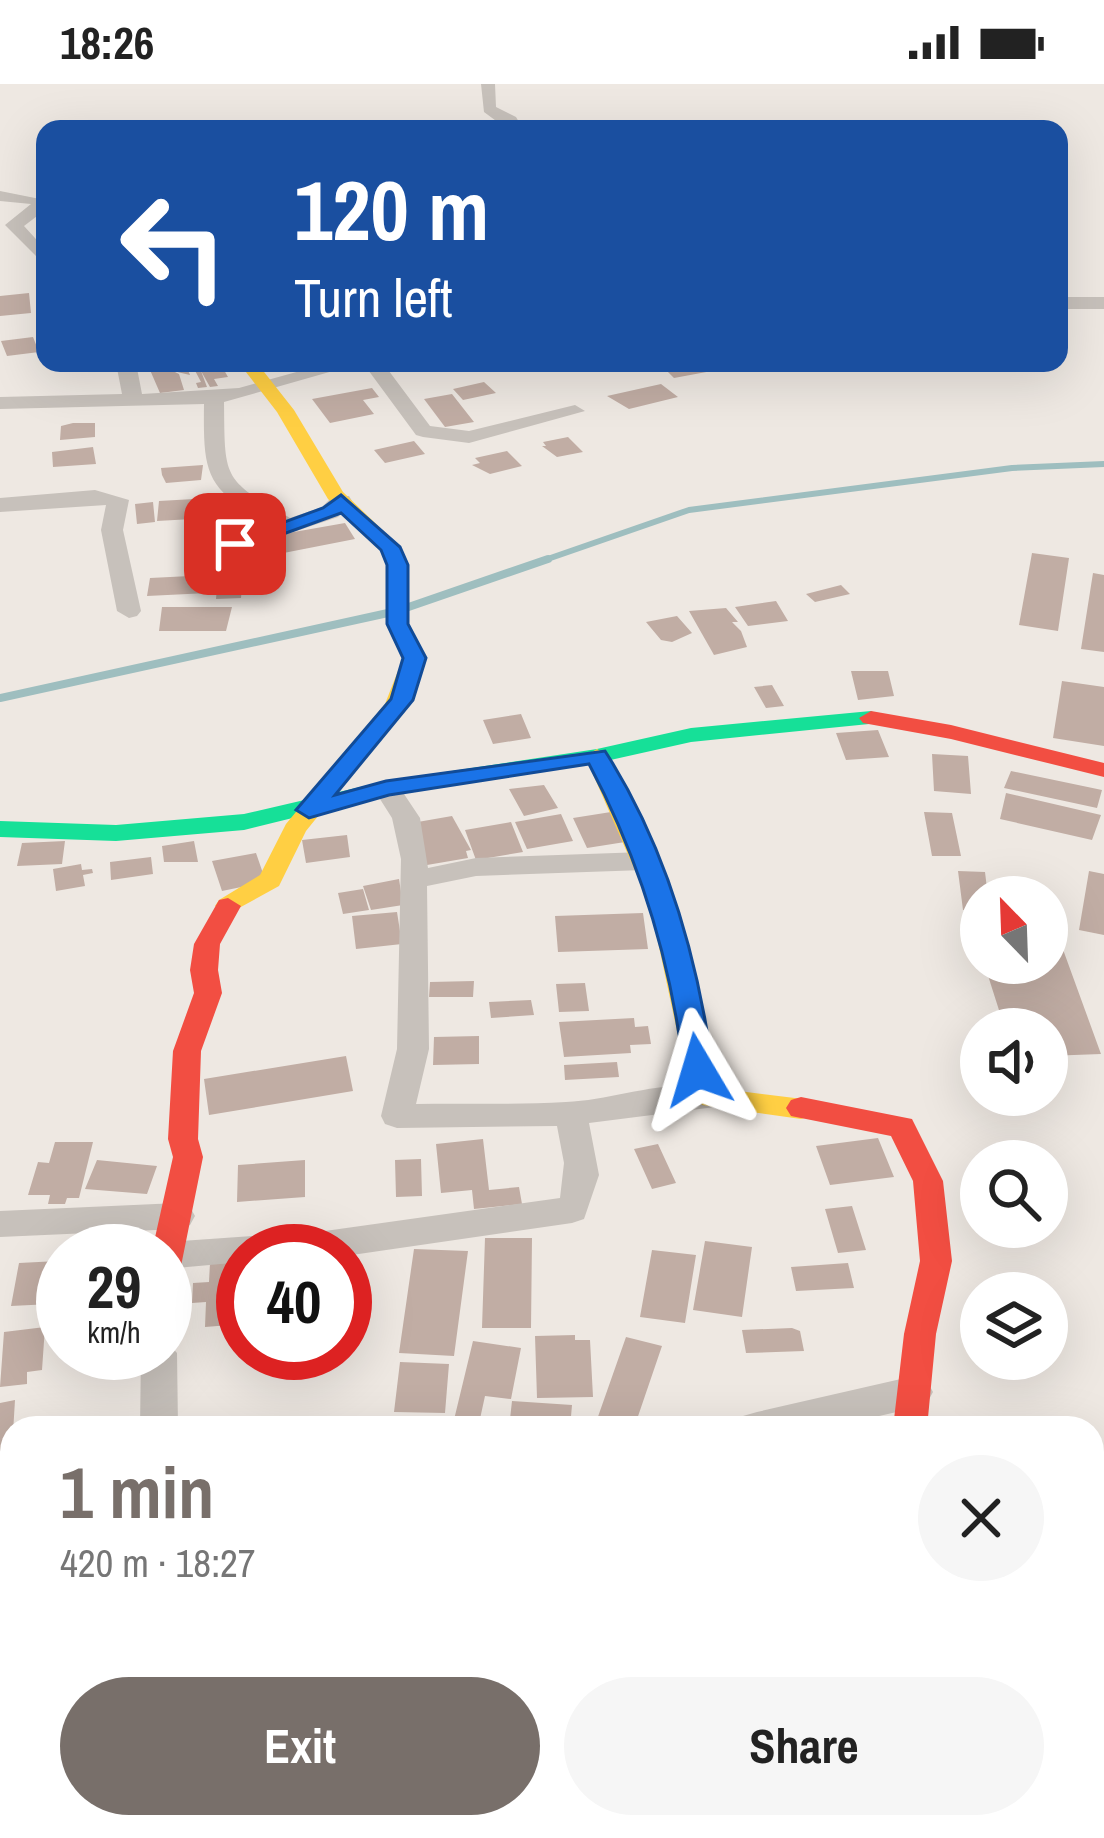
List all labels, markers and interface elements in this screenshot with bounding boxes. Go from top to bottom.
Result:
text: 18:26 [60,12,154,73]
text: 120 m [294,153,489,266]
icon: left [96,168,252,324]
text: Turn left [294,261,453,334]
pin [184,493,286,595]
icon: arrive [202,511,268,577]
north arrow [960,876,1068,984]
map controls [960,876,1068,1380]
position arrow [635,1007,761,1133]
button: sound [960,1008,1068,1116]
button: search [960,1140,1068,1248]
speed limit sign: 40 [216,1224,372,1380]
text: 29 [87,1246,141,1327]
button: layers [960,1272,1068,1380]
text: km/h [87,1312,141,1352]
text: 1 min [60,1443,214,1540]
button: close [918,1455,1044,1581]
text: 420 m · 18:27 [60,1537,256,1589]
button: Exit [60,1677,540,1815]
button: Share [564,1677,1044,1815]

